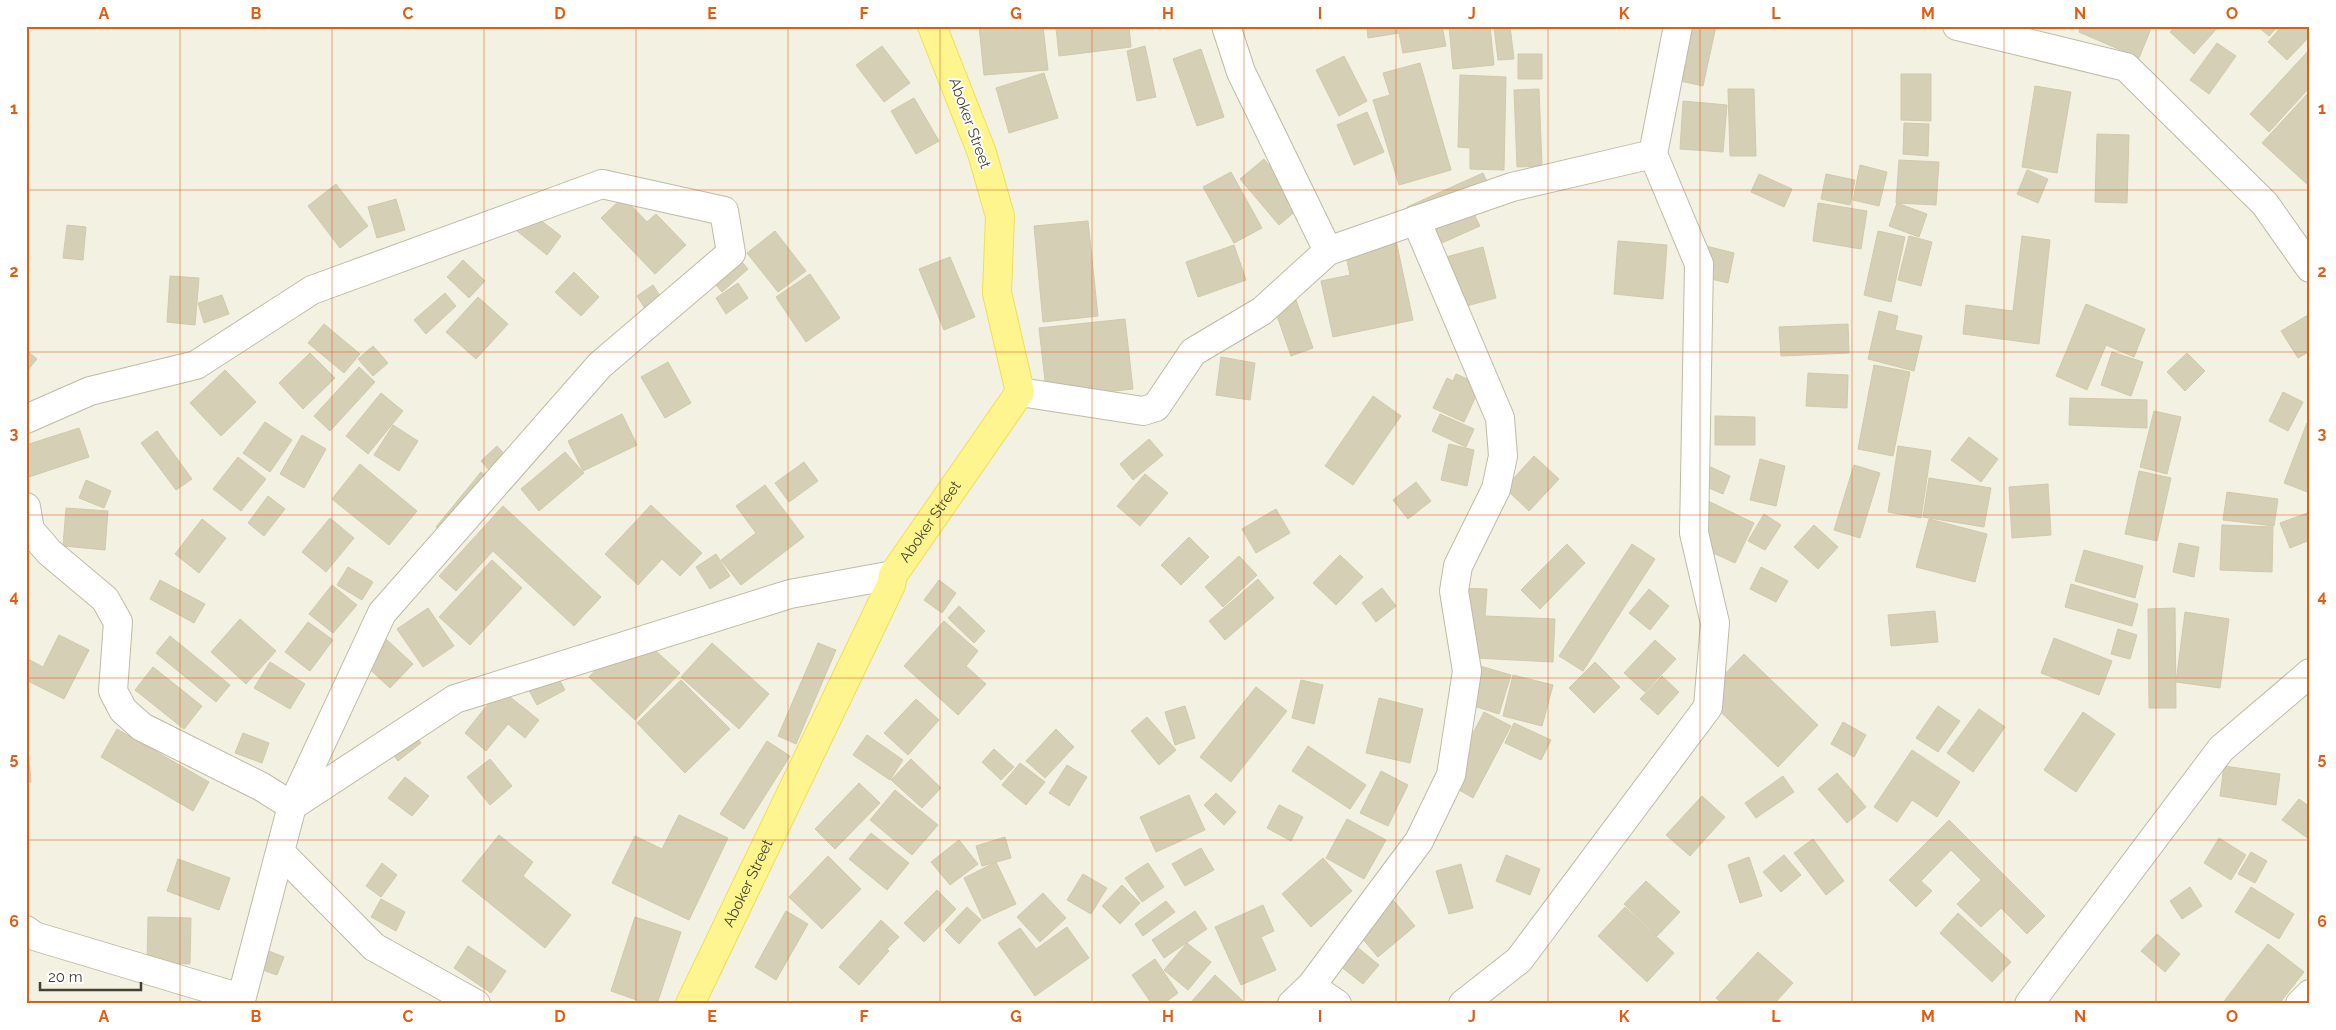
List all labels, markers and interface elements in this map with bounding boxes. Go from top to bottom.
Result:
text: A [99,4,110,23]
text: B [251,4,262,23]
text: C [403,4,414,23]
text: D [554,4,566,23]
text: E [707,4,717,23]
text: F [859,4,869,23]
text: G [1010,4,1022,23]
text: H [1162,4,1174,23]
text: I [1318,4,1322,23]
text: J [1468,4,1476,23]
text: K [1619,4,1630,23]
text: L [1771,4,1781,23]
text: M [1921,4,1935,23]
text: N [2074,4,2086,23]
text: O [2226,4,2238,23]
street label: Aboker Street [945,75,995,171]
text: 1 [10,99,18,118]
text: 1 [2318,99,2326,118]
text: 2 [9,262,19,281]
text: 2 [2317,262,2327,281]
text: 3 [10,424,19,443]
text: 3 [2318,424,2327,443]
street label: Aboker Street [896,477,965,566]
text: 4 [9,587,19,606]
text: 4 [2317,587,2327,606]
text: 5 [10,749,19,768]
text: 5 [2318,749,2327,768]
street label: Aboker Street [719,836,777,930]
text: 6 [9,912,19,931]
text: 6 [2317,912,2327,931]
scale bar [40,960,141,992]
text: 20 m [48,968,83,986]
text: A [99,1007,110,1026]
text: B [251,1007,262,1026]
text: C [403,1007,414,1026]
text: D [554,1007,566,1026]
text: E [707,1007,717,1026]
text: F [859,1007,869,1026]
text: G [1010,1007,1022,1026]
text: H [1162,1007,1174,1026]
text: I [1318,1007,1322,1026]
text: J [1468,1007,1476,1026]
text: K [1619,1007,1630,1026]
text: L [1771,1007,1781,1026]
text: M [1921,1007,1935,1026]
text: N [2074,1007,2086,1026]
text: O [2226,1007,2238,1026]

